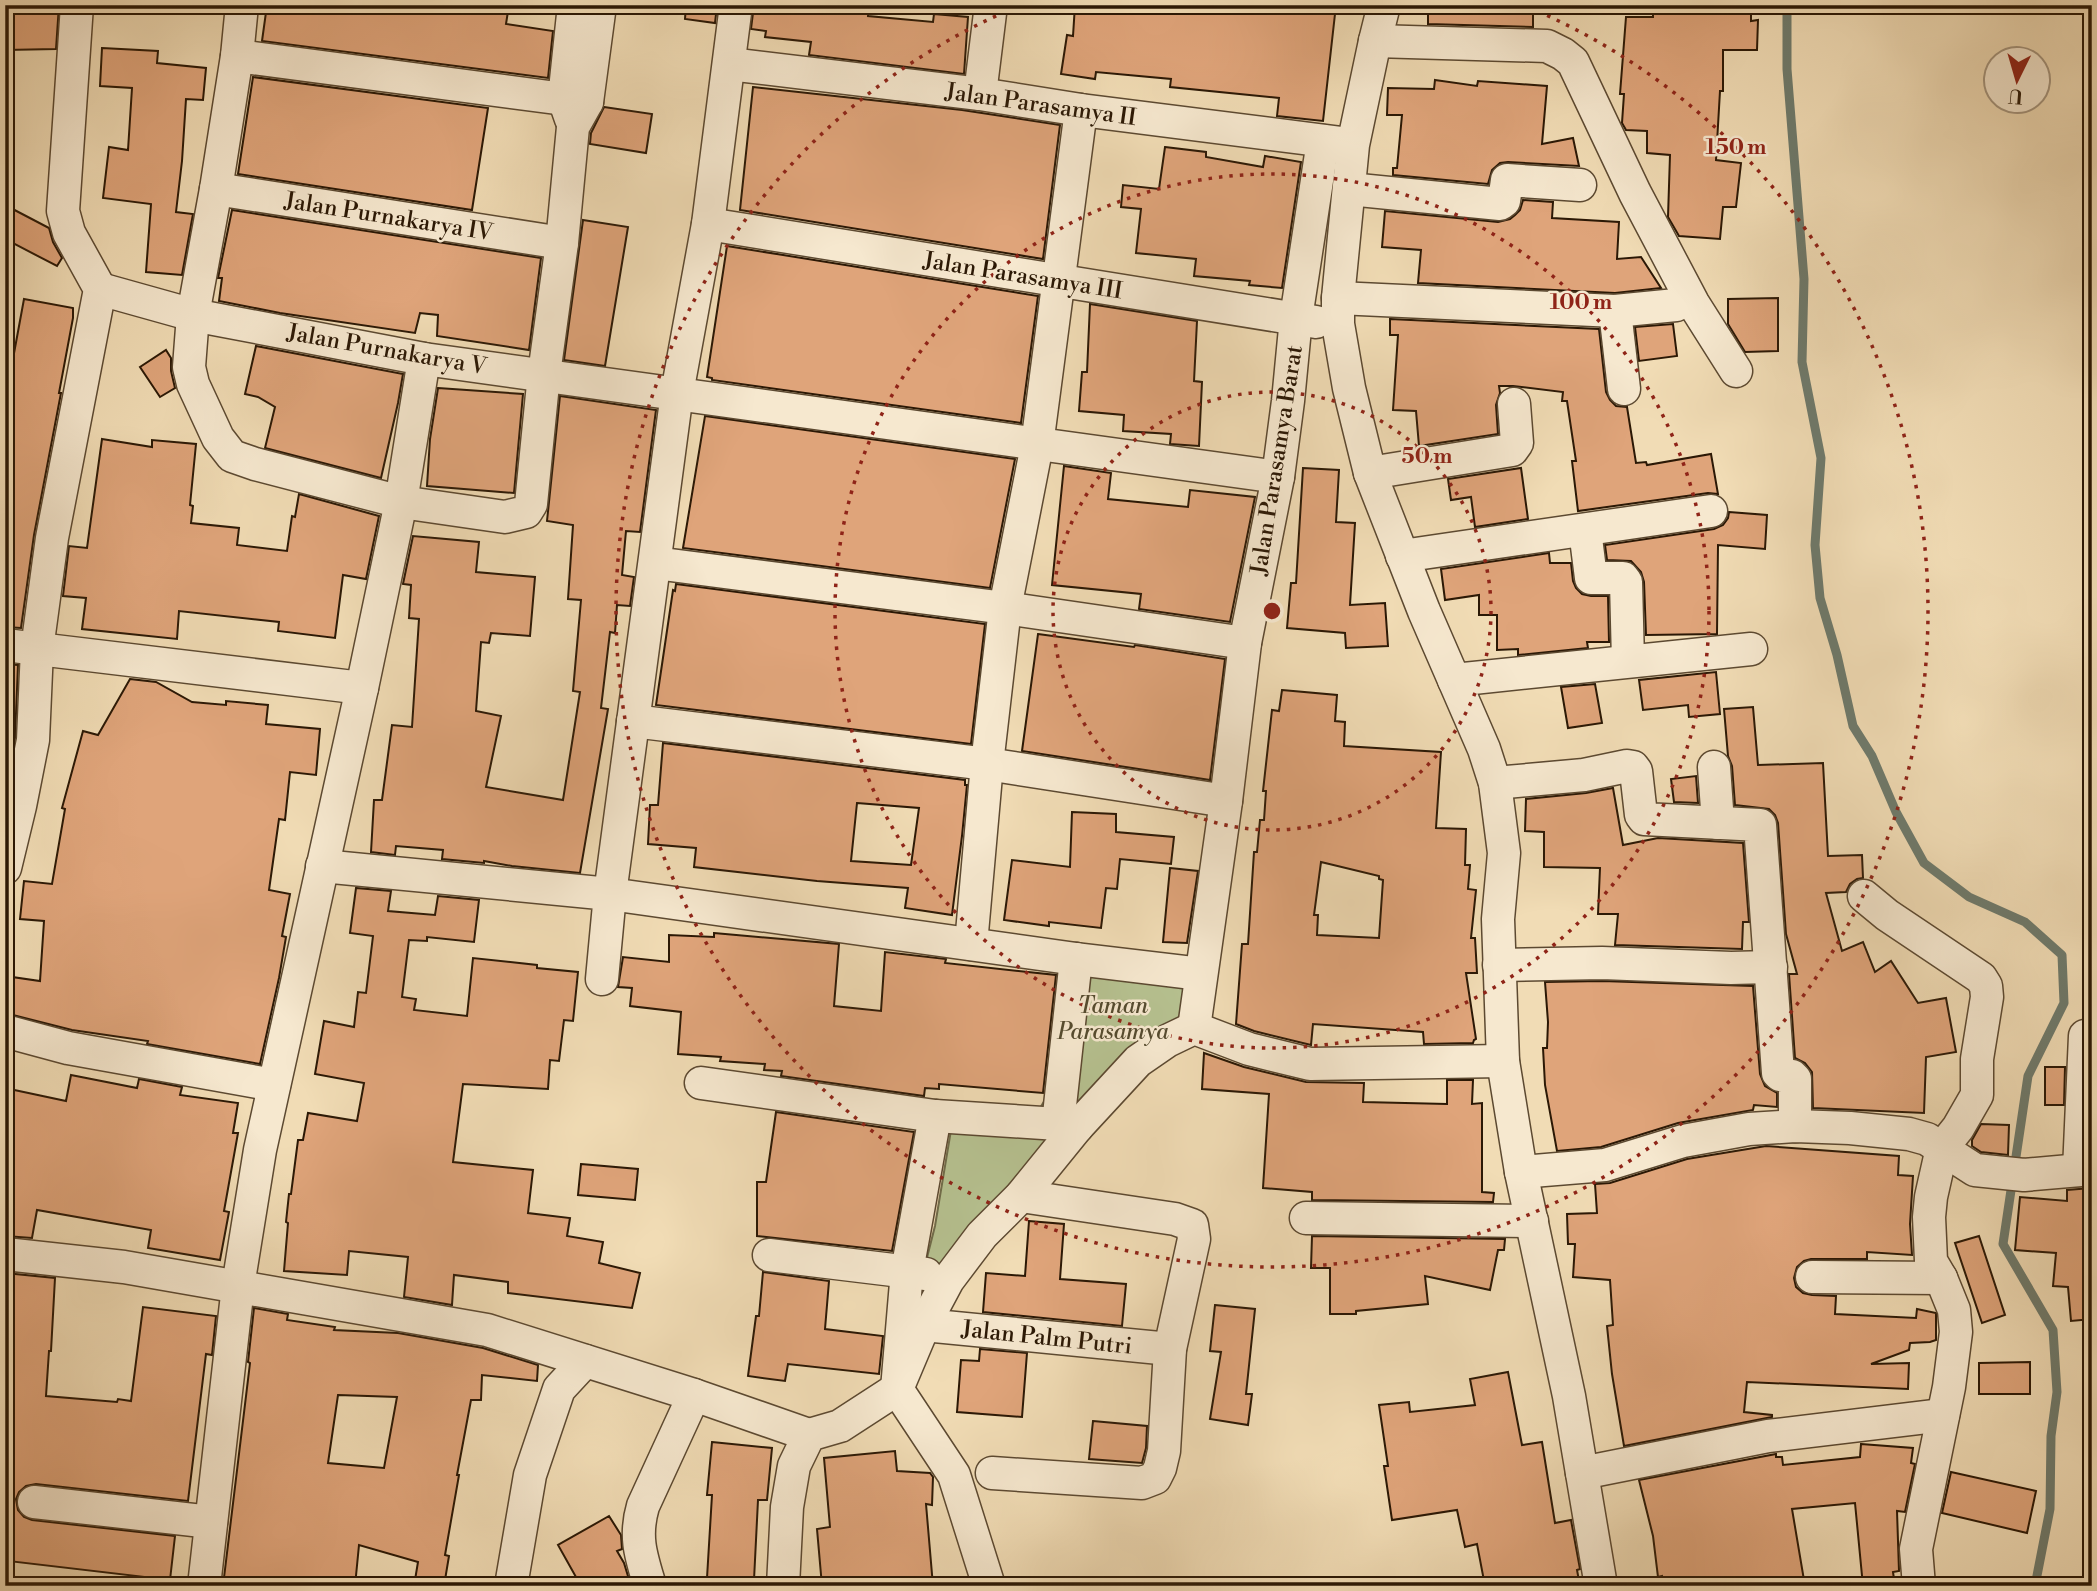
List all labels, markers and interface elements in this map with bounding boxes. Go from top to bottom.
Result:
north arrow [1982,46,2052,116]
street label: Jalan Parasamya II [943,78,1138,132]
text: U [2007,83,2024,109]
text: 150 m [1706,135,1766,161]
street label: Jalan Purnakarya IV [282,187,496,247]
street label: Jalan Parasamya III [920,246,1125,306]
text: 100 m [1550,290,1612,316]
street label: Jalan Purnakarya V [284,318,489,381]
street label: Jalan Parasamya Barat [1245,343,1309,578]
text: 50 m [1402,444,1452,470]
centre of rings [1260,599,1284,623]
park label: Taman Parasamya [1056,992,1169,1046]
street label: Jalan Palm Putri [959,1315,1134,1361]

